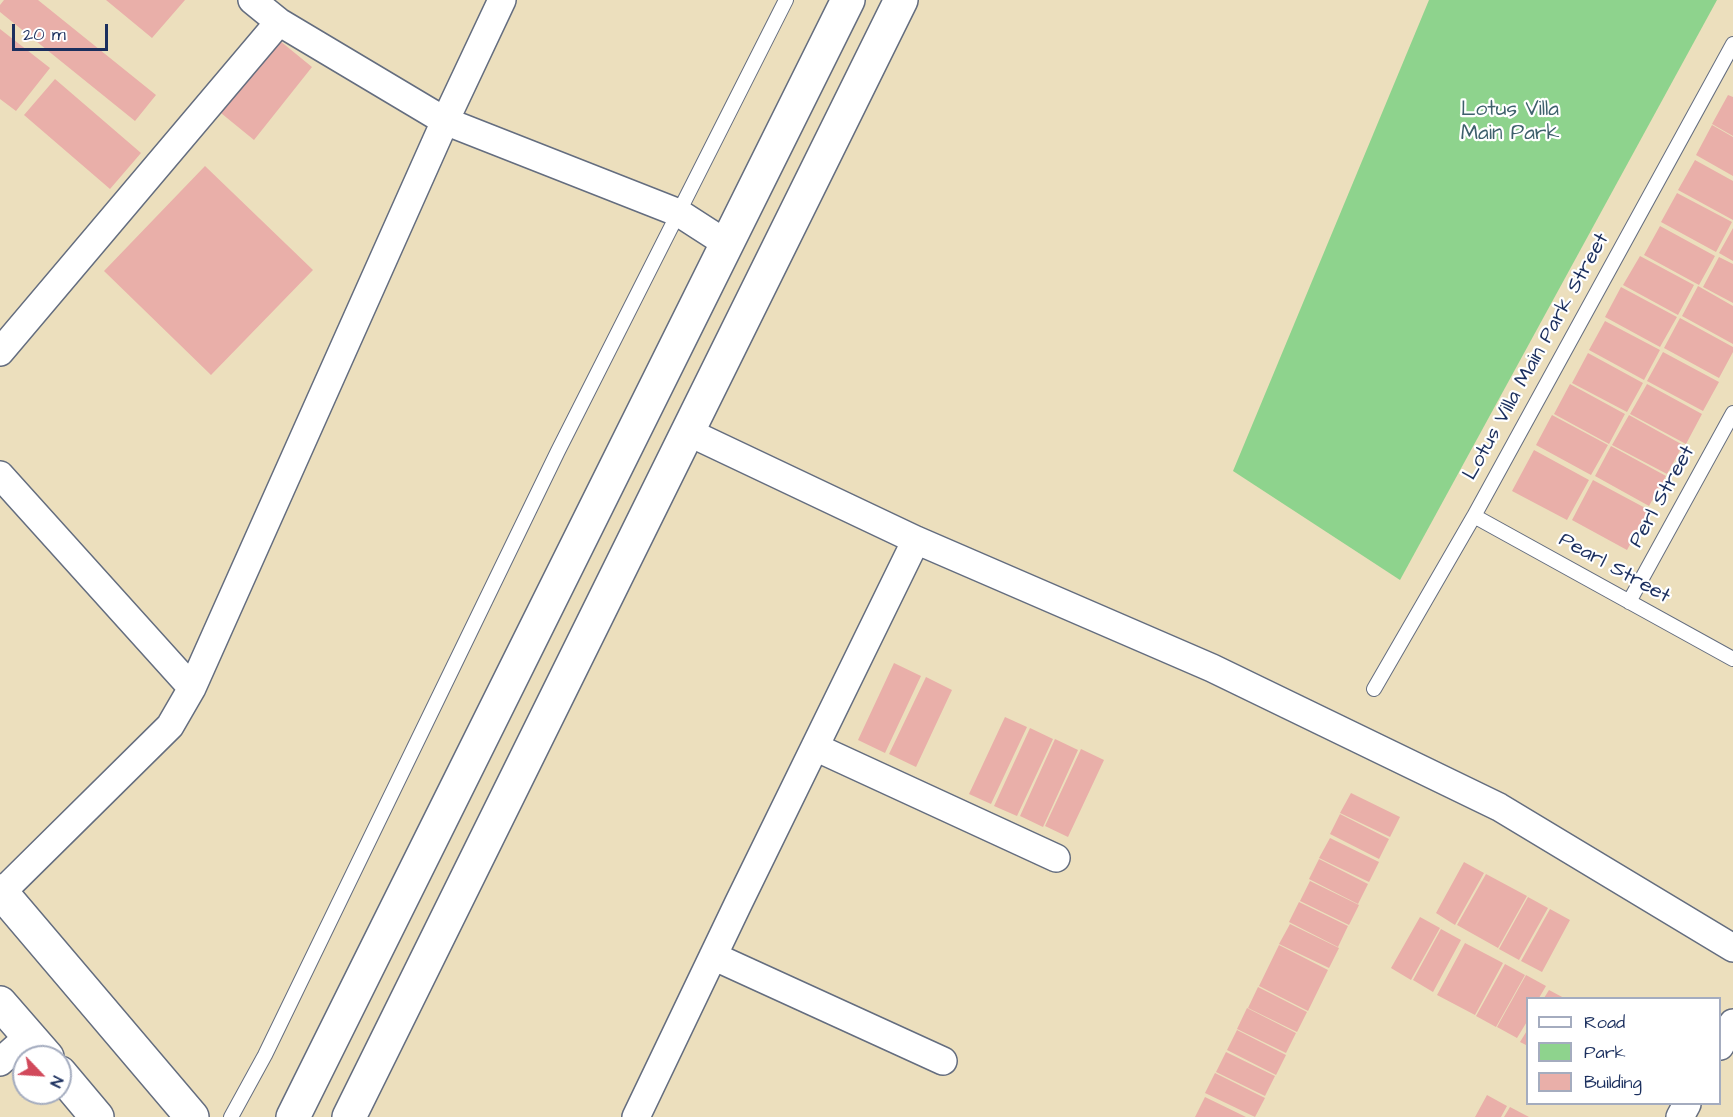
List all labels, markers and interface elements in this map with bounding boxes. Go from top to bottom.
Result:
scale bar [15,12,111,50]
text: 20 m [23,22,66,47]
park label: Lotus Villa Main Park [1461,98,1559,148]
street label: Lotus Villa Main Park Street [1458,229,1616,485]
street label: Perl Street [1625,442,1701,552]
street label: Pearl Street [1554,528,1674,610]
legend [1526,997,1721,1105]
text: Road [1584,1010,1625,1035]
text: Park [1584,1040,1626,1065]
north arrow [12,1045,72,1105]
text: Building [1584,1070,1642,1095]
text: N [44,1073,69,1091]

